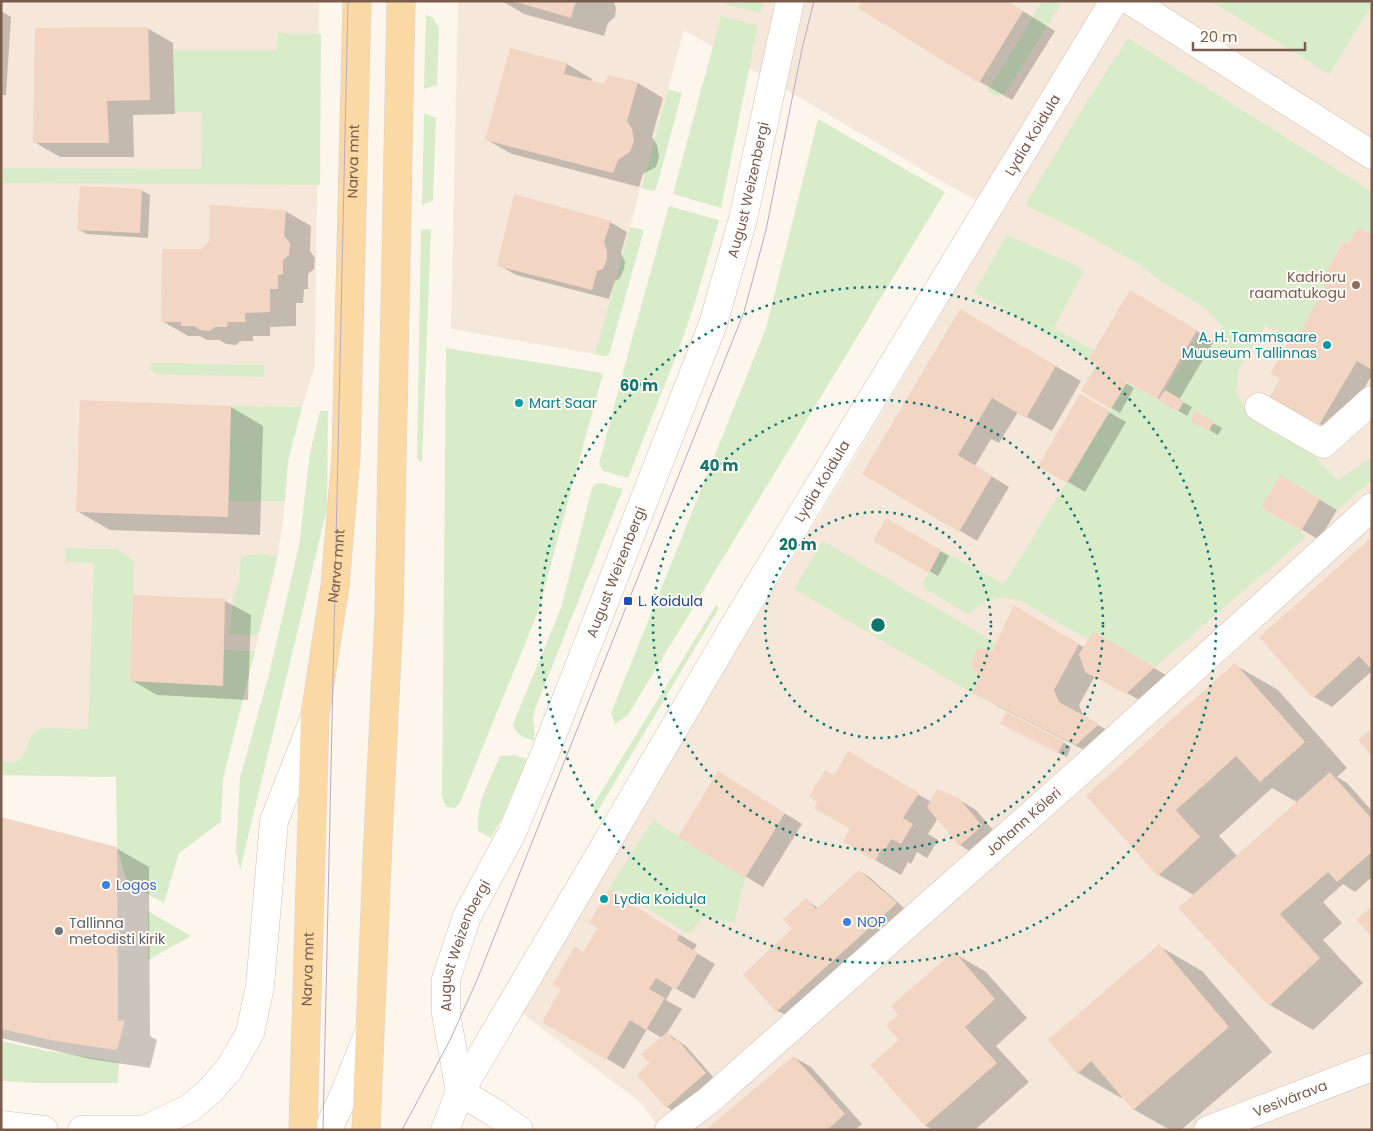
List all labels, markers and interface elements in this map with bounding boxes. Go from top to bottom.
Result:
scale bar [1193,20,1306,52]
text: 20 m [1200,26,1238,47]
street label: Lydia Koidula [1000,90,1065,180]
street label: August Weizenbergi [722,120,774,260]
street label: Narva mnt [342,124,364,199]
place label: Kadrioru raamatukogu [1249,267,1346,303]
marker: Kadrioru raamatukogu [1350,279,1362,291]
place label: A. H. Tammsaare Muuseum Tallinnas [1182,327,1317,363]
marker: A. H. Tammsaare Muuseum Tallinnas [1321,339,1333,351]
text: 60 m [620,375,658,396]
place label: Mart Saar [529,393,597,413]
marker: Mart Saar [513,397,525,409]
street label: Lydia Koidula [790,436,855,526]
text: 40 m [699,455,739,476]
street label: August Weizenbergi [581,504,651,640]
street label: Narva mnt [323,528,350,604]
text: 20 m [779,534,817,555]
place label: L. Koidula [638,591,703,611]
marker: L. Koidula [622,595,634,607]
centre of rings [869,616,887,634]
street label: Johann Köleri [981,783,1066,860]
place label: Logos [116,875,157,895]
street label: August Weizenbergi [436,876,495,1012]
marker: Logos [100,879,112,891]
place label: Lydia Koidula [614,889,706,909]
marker: Lydia Koidula [598,893,610,905]
place label: NOP [857,912,886,932]
place label: Tallinna metodisti kirik [69,913,166,949]
marker: NOP [841,916,853,928]
marker: Tallinna metodisti kirik [53,925,65,937]
street label: Narva mnt [297,932,319,1006]
street label: Vesivärava [1250,1075,1330,1122]

